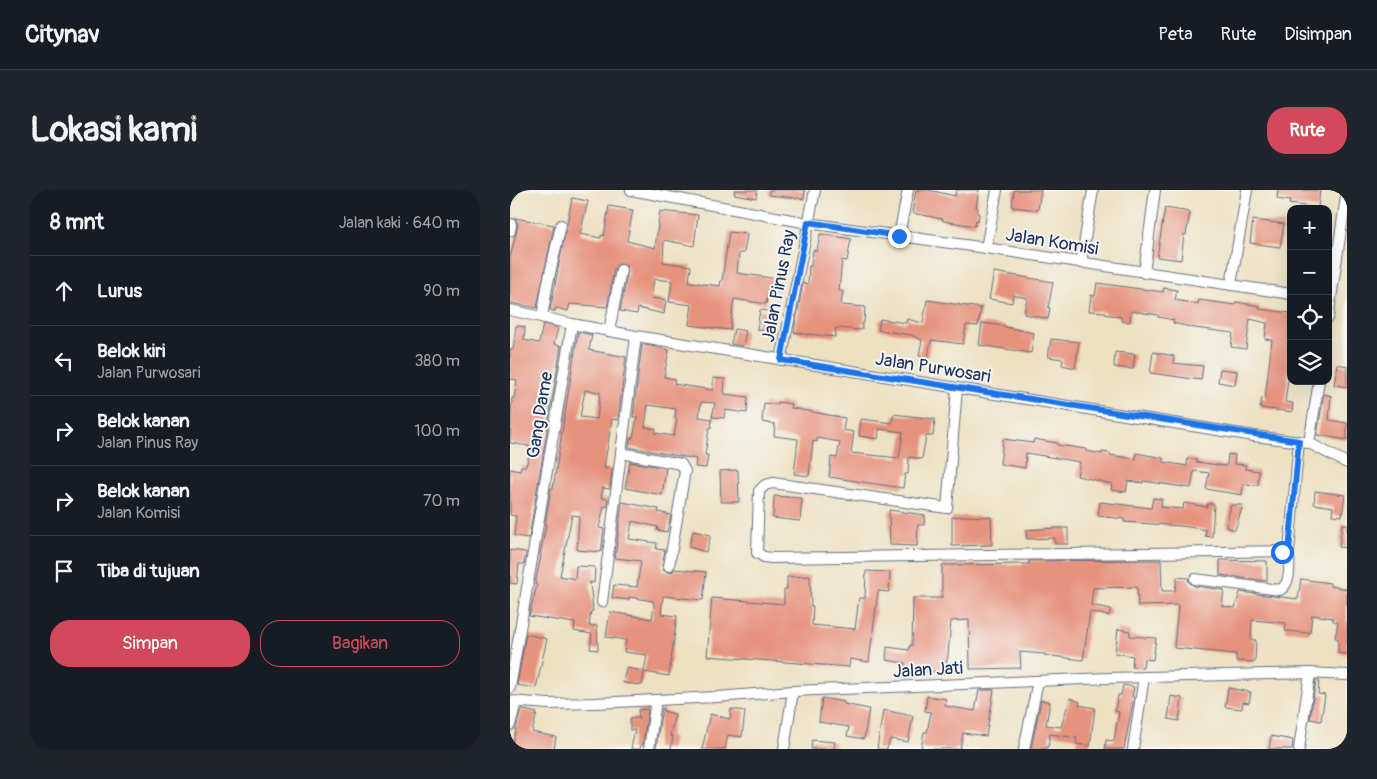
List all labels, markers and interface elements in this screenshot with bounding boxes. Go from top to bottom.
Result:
text: Citynav [25,20,100,49]
text: Peta [1158,23,1193,46]
text: Rute [1221,23,1256,46]
text: Disimpan [1284,23,1352,46]
button: Rute [1267,107,1347,154]
text: Lokasi kami [30,108,197,152]
map controls [1287,205,1332,385]
button: + [1287,205,1332,250]
text: 8 mnt [50,209,104,236]
text: Jalan kaki · 640 m [339,213,460,233]
street label: Jalan Komisi [1004,223,1100,261]
route end [888,225,911,248]
street label: Jalan Pinus Ray [757,228,801,344]
button: − [1287,250,1332,295]
icon: ahead [50,277,78,305]
text: Lurus [97,279,142,303]
text: 90 m [423,281,460,301]
button: locate [1287,295,1332,340]
text: Belok kiri [97,339,165,363]
button: layers [1287,340,1332,385]
icon: left [50,347,78,375]
street label: Jalan Purwosari [874,348,992,388]
text: 380 m [414,351,460,371]
text: Jalan Purwosari [97,363,201,383]
street label: Gang Dame [522,370,558,460]
text: Belok kanan [97,409,190,433]
icon: right [50,417,78,445]
text: 100 m [414,421,460,441]
text: Jalan Pinus Ray [97,433,198,453]
text: Belok kanan [97,479,190,503]
icon: right [50,487,78,515]
text: 70 m [423,491,460,511]
text: Jalan Komisi [97,503,180,523]
route start [1271,541,1294,564]
icon: arrive [50,557,78,585]
text: Tiba di tujuan [97,559,200,583]
button: Simpan [50,620,250,667]
button: Bagikan [260,620,460,667]
street label: Jalan Jati [892,657,964,683]

